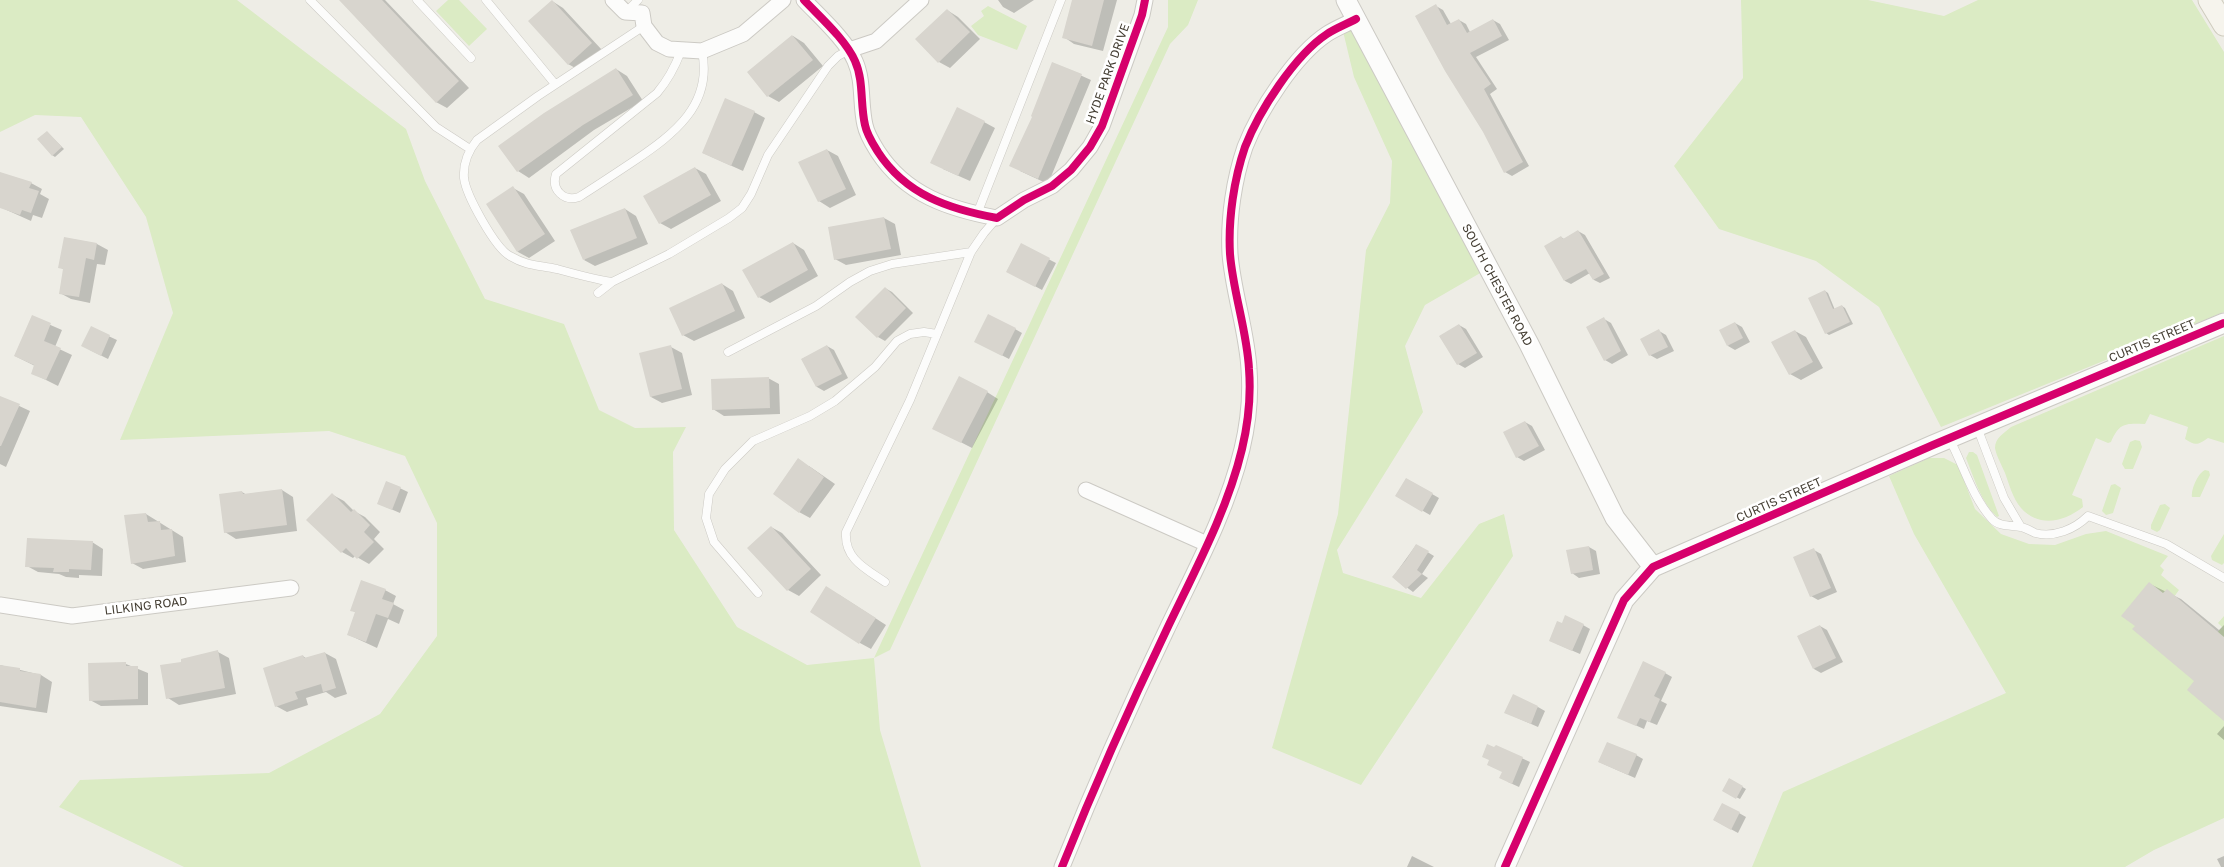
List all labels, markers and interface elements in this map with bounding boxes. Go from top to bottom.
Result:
street label: HYDE PARK DRIVE [1083,22,1133,126]
street label: SOUTH CHESTER ROAD [1459,221,1535,349]
street label: CURTIS STREET [2107,316,2197,366]
street label: CURTIS STREET [1734,475,1824,525]
street label: LILKING ROAD [104,594,188,618]

